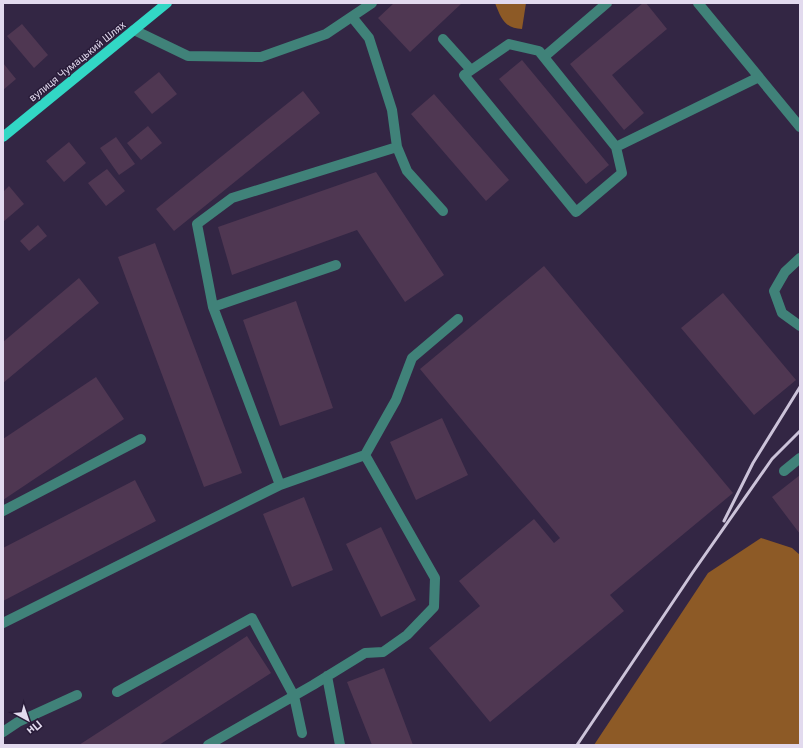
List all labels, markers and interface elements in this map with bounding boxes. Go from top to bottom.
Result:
street label: вулиця Чумацький Шлях [26,18,128,104]
north arrow [8,700,48,740]
text: Пн [24,717,45,738]

